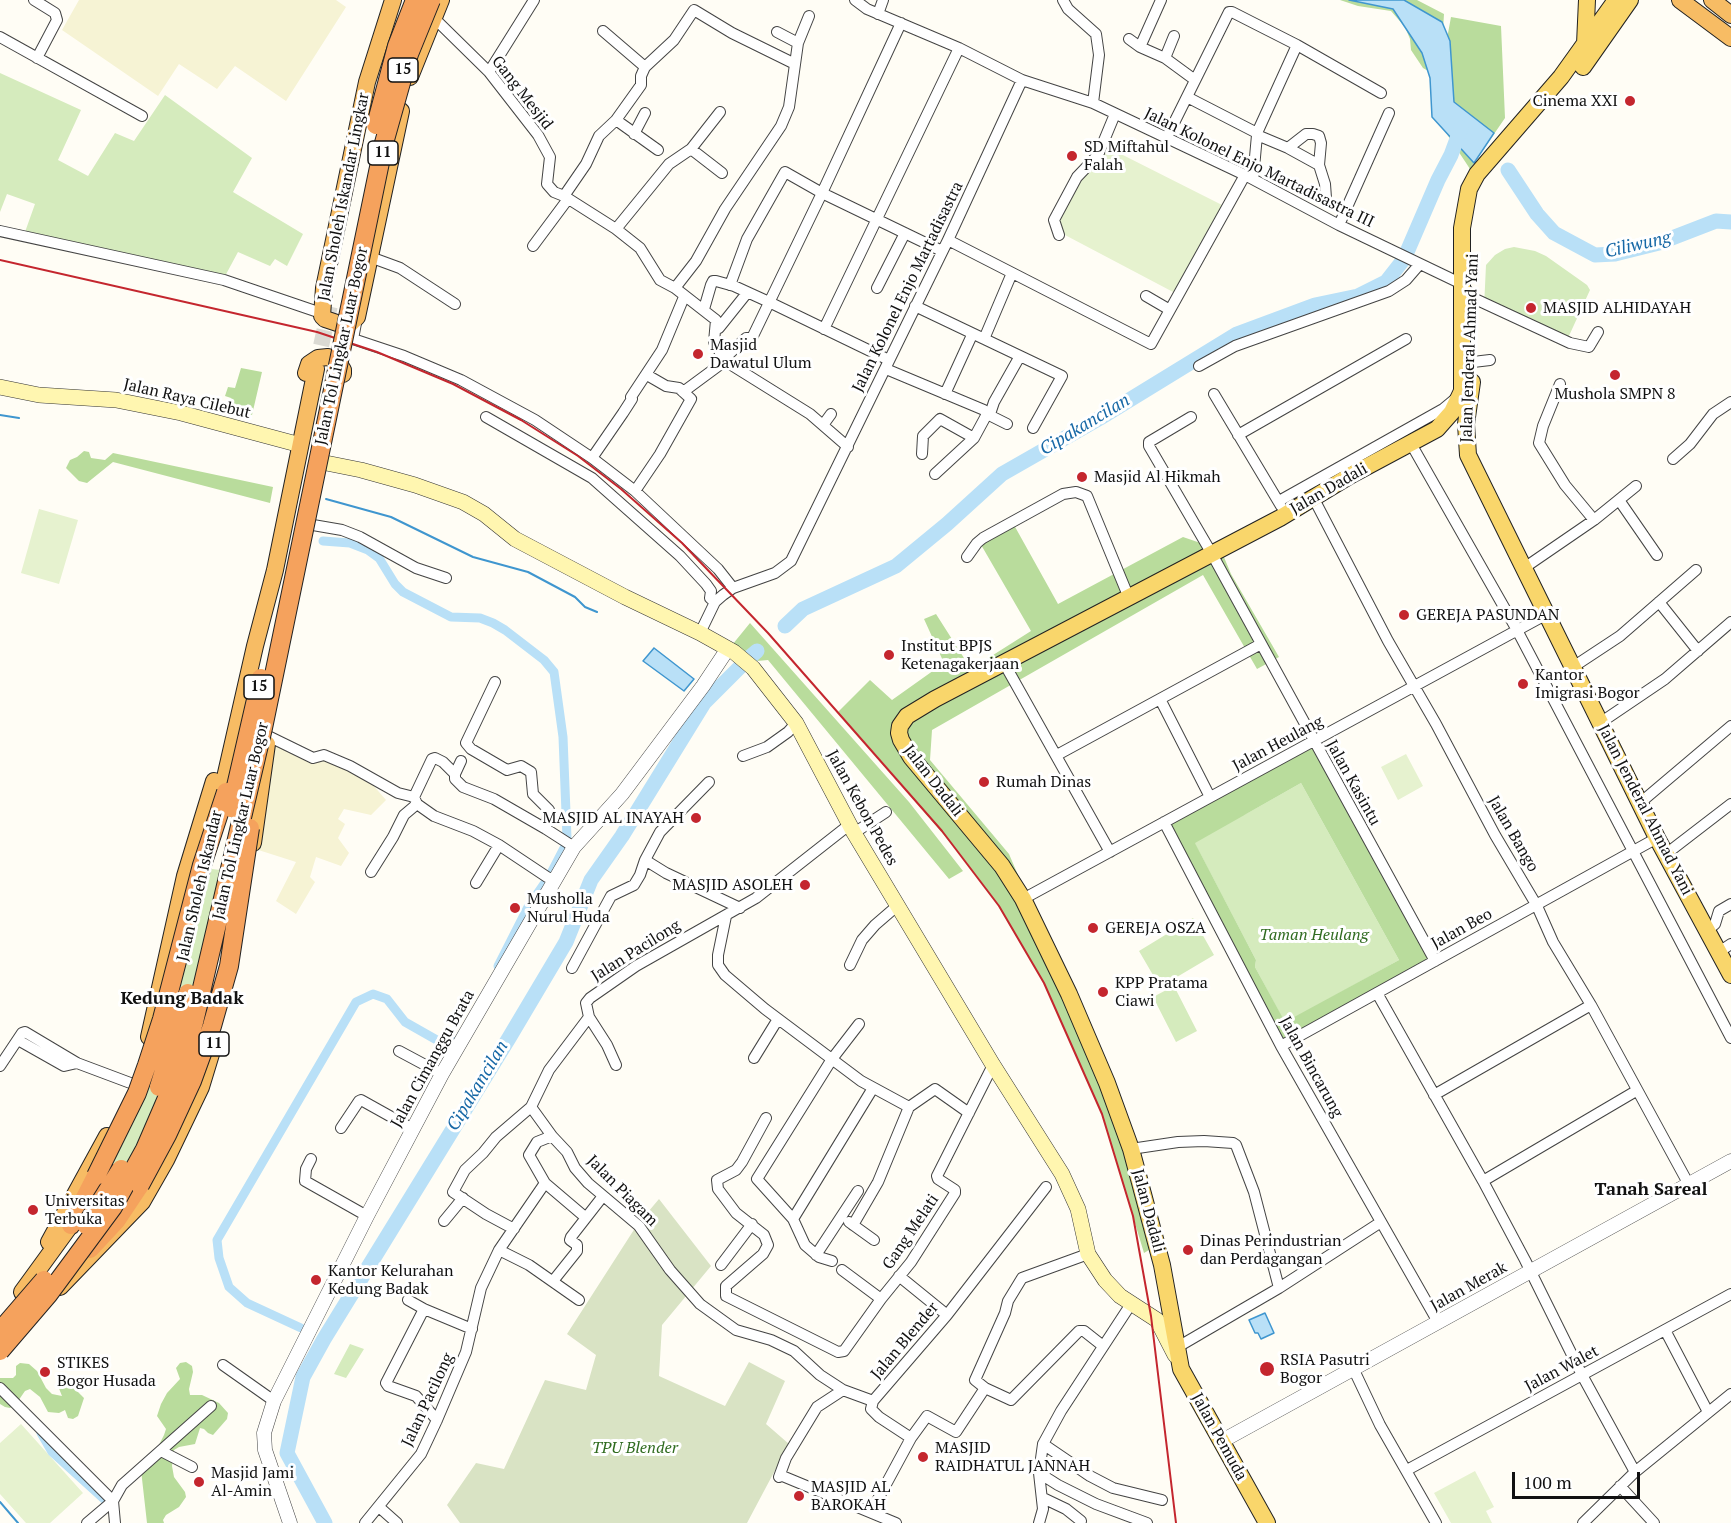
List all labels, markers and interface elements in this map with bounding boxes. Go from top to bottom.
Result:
street label: Gang Mesjid [487,52,557,134]
road number: 15 [388,58,418,82]
street label: Jalan Sholeh Iskandar Lingkar [314,91,374,303]
place label: Cinema XXI [1532,91,1618,111]
marker: Cinema XXI [1623,94,1637,108]
street label: Jalan Kolonel Enjo Martadisastra III [1141,104,1377,232]
place label: SD Miftahul Falah [1084,137,1169,175]
road number: 11 [368,141,398,165]
marker: SD Miftahul Falah [1065,149,1079,163]
street label: Jalan Kolonel Enjo Martadisastra [848,178,968,396]
water label: Ciliwung [1603,227,1673,263]
street label: Jalan Tol Lingkar Luar Bogor [312,245,372,447]
street label: Jalan Jenderal Ahmad Yani [1457,253,1483,443]
place label: MASJID ALHIDAYAH [1543,298,1691,318]
marker: MASJID ALHIDAYAH [1524,301,1538,315]
place label: Masjid Dawatul Ulum [710,335,812,373]
marker: Masjid Dawatul Ulum [691,347,705,361]
marker: Mushola SMPN 8 [1608,368,1622,382]
street label: Jalan Raya Cilebut [122,375,252,423]
place label: Mushola SMPN 8 [1554,384,1676,404]
water label: Cipakancilan [1036,390,1134,460]
street label: Jalan Dadali [1287,459,1371,519]
place label: Masjid Al Hikmah [1094,467,1221,487]
marker: Masjid Al Hikmah [1075,470,1089,484]
place label: GEREJA PASUNDAN [1416,605,1560,625]
marker: GEREJA PASUNDAN [1397,608,1411,622]
place label: Institut BPJS Ketenagakerjaan [901,636,1019,674]
marker: Institut BPJS Ketenagakerjaan [882,648,896,662]
place label: Kantor Imigrasi Bogor [1535,665,1640,703]
road number: 15 [244,675,274,699]
marker: Kantor Imigrasi Bogor [1516,677,1530,691]
street label: Jalan Heulang [1230,712,1326,776]
street label: Jalan Tol Lingkar Luar Bogor [209,720,273,922]
street label: Jalan Jenderal Ahmad Yani [1594,721,1696,899]
street label: Jalan Kasintu [1322,737,1384,829]
street label: Jalan Dadali [899,741,967,821]
street label: Jalan Kebon Pedes [822,747,902,869]
place label: Rumah Dinas [996,772,1091,792]
marker: Rumah Dinas [977,775,991,789]
street label: Jalan Bango [1484,793,1542,875]
place label: MASJID AL INAYAH [542,808,684,828]
street label: Jalan Sholeh Iskandar [173,809,227,963]
marker: MASJID AL INAYAH [689,811,703,825]
place label: MASJID ASOLEH [672,875,793,895]
marker: MASJID ASOLEH [798,878,812,892]
place label: Musholla Nurul Huda [527,889,610,927]
marker: Musholla Nurul Huda [508,901,522,915]
street label: Jalan Beo [1428,904,1496,954]
street label: Jalan Pacilong [588,916,684,986]
place label: GEREJA OSZA [1105,918,1206,938]
marker: GEREJA OSZA [1086,921,1100,935]
park label: Taman Heulang [1260,925,1368,945]
place label: KPP Pratama Ciawi [1115,973,1208,1011]
marker: KPP Pratama Ciawi [1096,985,1110,999]
street label: Jalan Cimanggu Brata [387,987,479,1131]
district label: Kedung Badak [120,988,244,1010]
street label: Jalan Bincarung [1275,1013,1347,1121]
road number: 11 [199,1032,229,1056]
water label: Cipakancilan [443,1037,513,1135]
street label: Jalan Piagam [582,1151,662,1231]
street label: Jalan Dadali [1128,1167,1168,1255]
district label: Tanah Sareal [1595,1179,1707,1201]
place label: Universitas Terbuka [45,1191,125,1229]
street label: Gang Melati [879,1191,943,1273]
marker: Universitas Terbuka [26,1203,40,1217]
place label: Dinas Perindustrian dan Perdagangan [1200,1231,1342,1269]
marker: Dinas Perindustrian dan Perdagangan [1181,1243,1195,1257]
street label: Jalan Merak [1428,1258,1510,1316]
place label: Kantor Kelurahan Kedung Badak [328,1261,454,1299]
marker: Kantor Kelurahan Kedung Badak [309,1273,323,1287]
street label: Jalan Blender [867,1298,943,1384]
street label: Jalan Walet [1522,1342,1602,1396]
street label: Jalan Pacilong [398,1350,458,1450]
place label: RSIA Pasutri Bogor [1280,1350,1370,1388]
place label: STIKES Bogor Husada [57,1353,156,1391]
marker: RSIA Pasutri Bogor [1258,1360,1276,1378]
marker: STIKES Bogor Husada [38,1365,52,1379]
street label: Jalan Pemuda [1187,1390,1251,1484]
park label: TPU Blender [592,1438,678,1458]
place label: MASJID RAIDHATUL JANNAH [935,1438,1090,1476]
marker: MASJID RAIDHATUL JANNAH [916,1450,930,1464]
scale bar [1515,1460,1642,1498]
place label: Masjid Jami Al-Amin [211,1463,294,1501]
text: 100 m [1523,1470,1572,1494]
marker: Masjid Jami Al-Amin [192,1475,206,1489]
place label: MASJID AL BAROKAH [811,1477,890,1515]
marker: MASJID AL BAROKAH [792,1489,806,1503]

